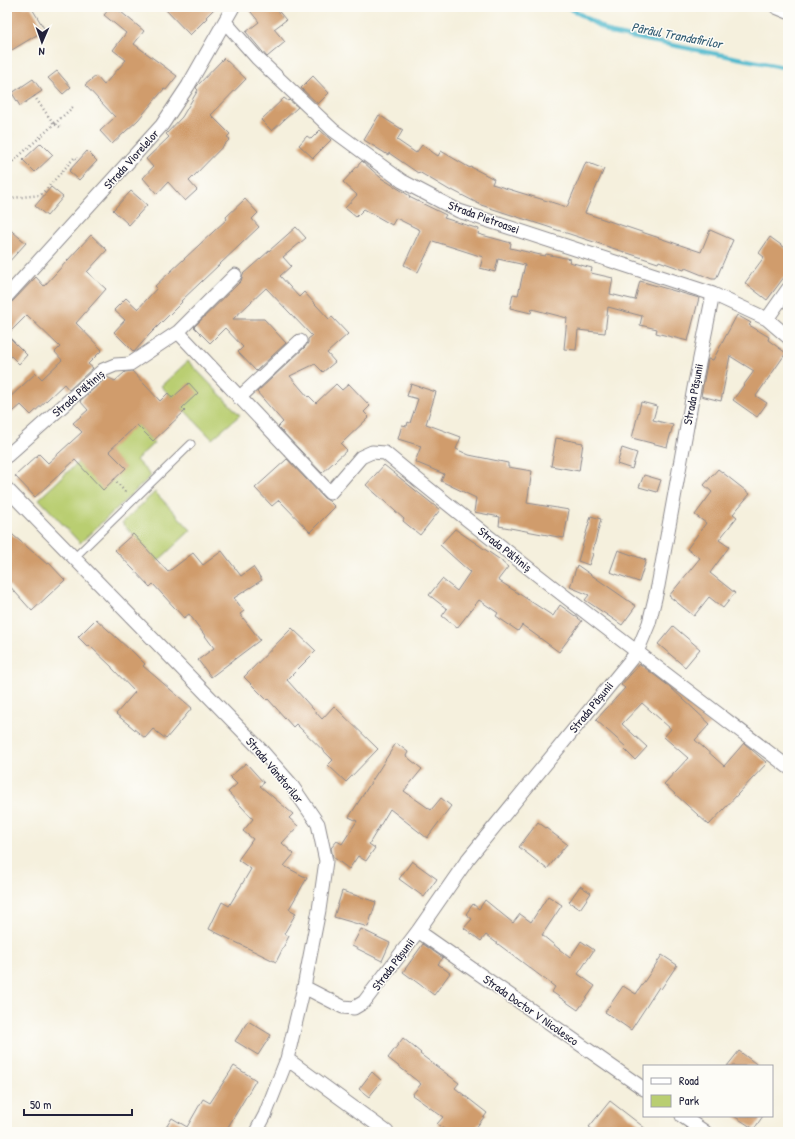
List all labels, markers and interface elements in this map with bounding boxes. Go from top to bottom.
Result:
water label: Pârâul Trandafirilor [630,17,726,53]
north arrow [22,22,62,62]
text: N [38,45,45,59]
street label: Strada Viorelelor [99,125,163,193]
street label: Strada Pietroasei [446,196,522,238]
street label: Strada Pășunii [679,362,707,426]
street label: Strada Păltiniș [48,365,108,421]
street label: Strada Păltiniș [474,522,536,576]
street label: Strada Pășunii [565,678,617,736]
street label: Strada Vânătorilor [242,733,308,807]
street label: Strada Pășunii [368,934,418,994]
street label: Strada Doctor V Nicolesco [480,971,582,1049]
legend [643,1065,773,1117]
text: Road [679,1072,699,1089]
scale bar [24,1091,132,1117]
text: Park [679,1092,699,1109]
text: 50 m [30,1096,51,1113]

